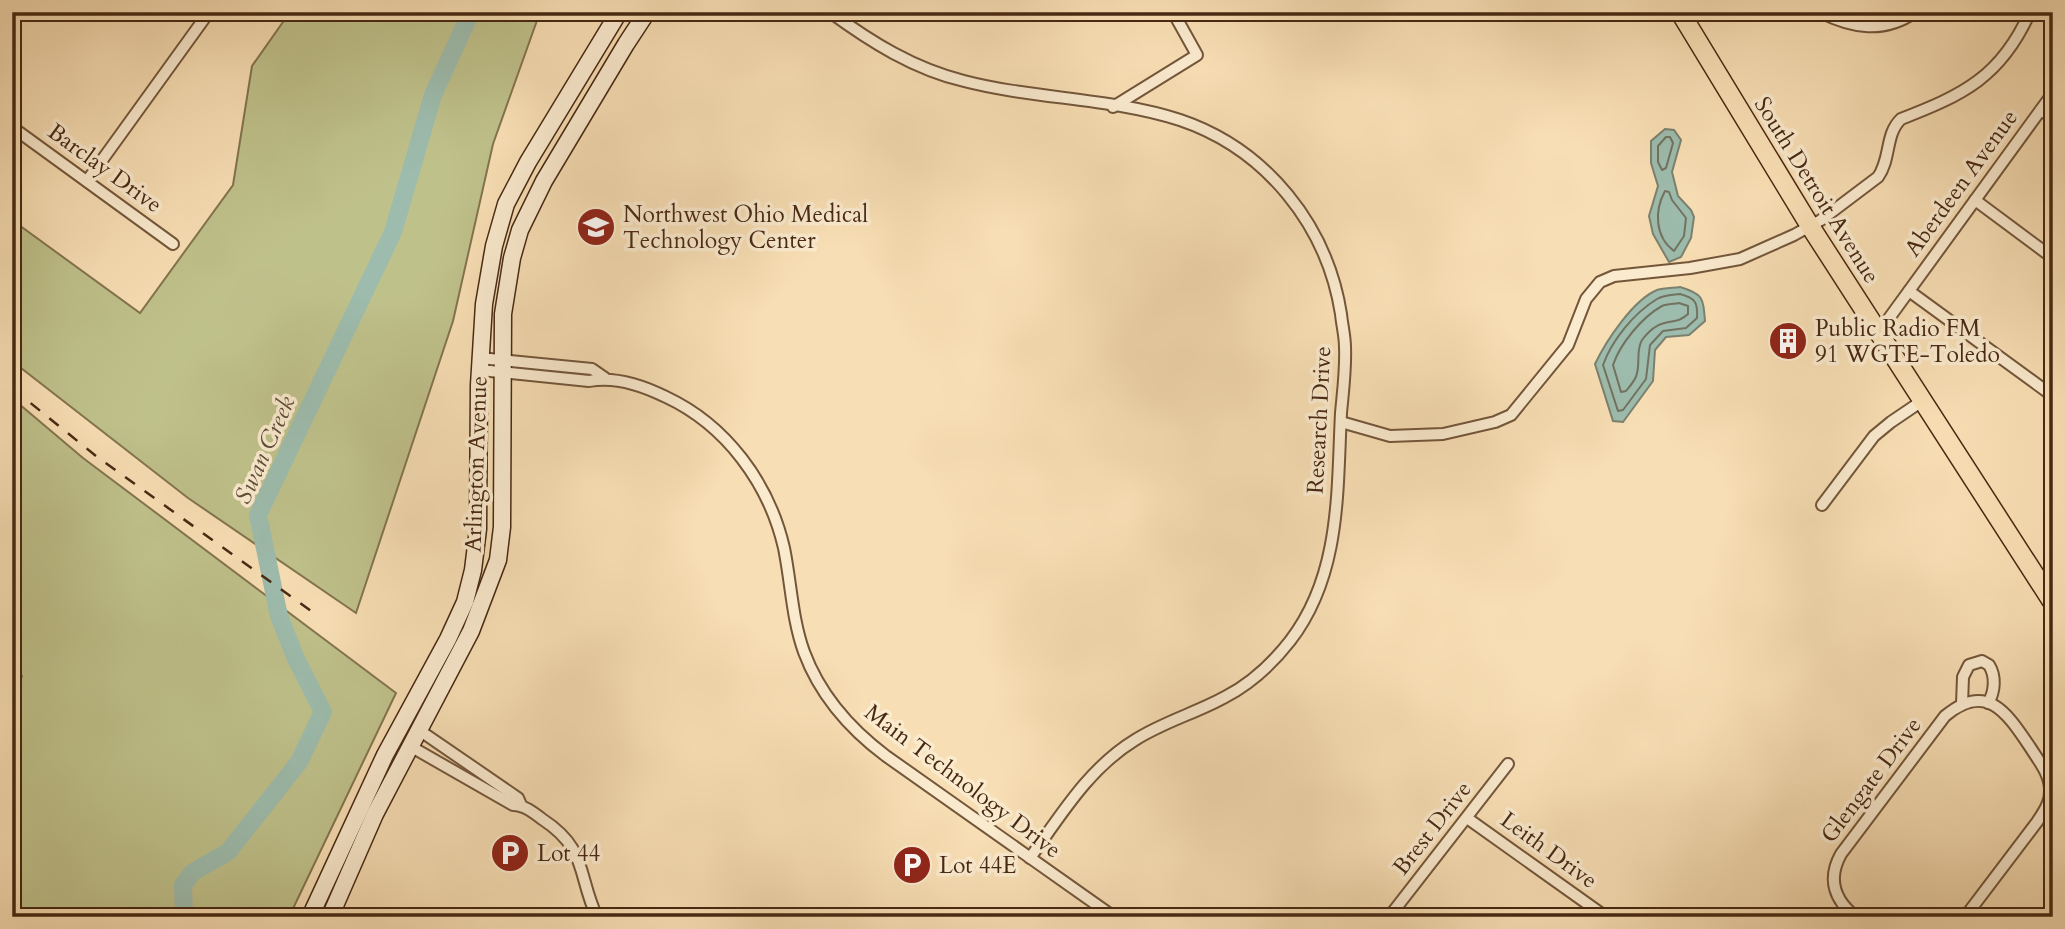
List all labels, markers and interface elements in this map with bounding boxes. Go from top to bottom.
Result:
street label: South Detroit Avenue [1747,91,1887,289]
street label: Aberdeen Avenue [1897,103,2025,263]
street label: Barclay Drive [42,116,168,220]
place label: Northwest Ohio Medical Technology Center [623,199,868,256]
school or university icon: Northwest Ohio Medical Technology Center [575,206,617,248]
place label: Public Radio FM 91 WGTE-Toledo [1815,313,2000,370]
building icon: Public Radio FM 91 WGTE-Toledo [1767,320,1809,362]
street label: Research Drive [1300,345,1338,495]
street label: Arlington Avenue [457,375,495,553]
water label: Swan Creek [227,391,303,509]
street label: Main Technology Drive [858,697,1068,865]
street label: Glengate Drive [1814,711,1928,849]
street label: Brest Drive [1386,775,1478,881]
street label: Leith Drive [1494,804,1604,896]
parking icon: Lot 44 [489,832,531,874]
place label: Lot 44 [537,838,601,869]
parking icon: Lot 44E [891,844,933,886]
place label: Lot 44E [939,850,1017,881]

